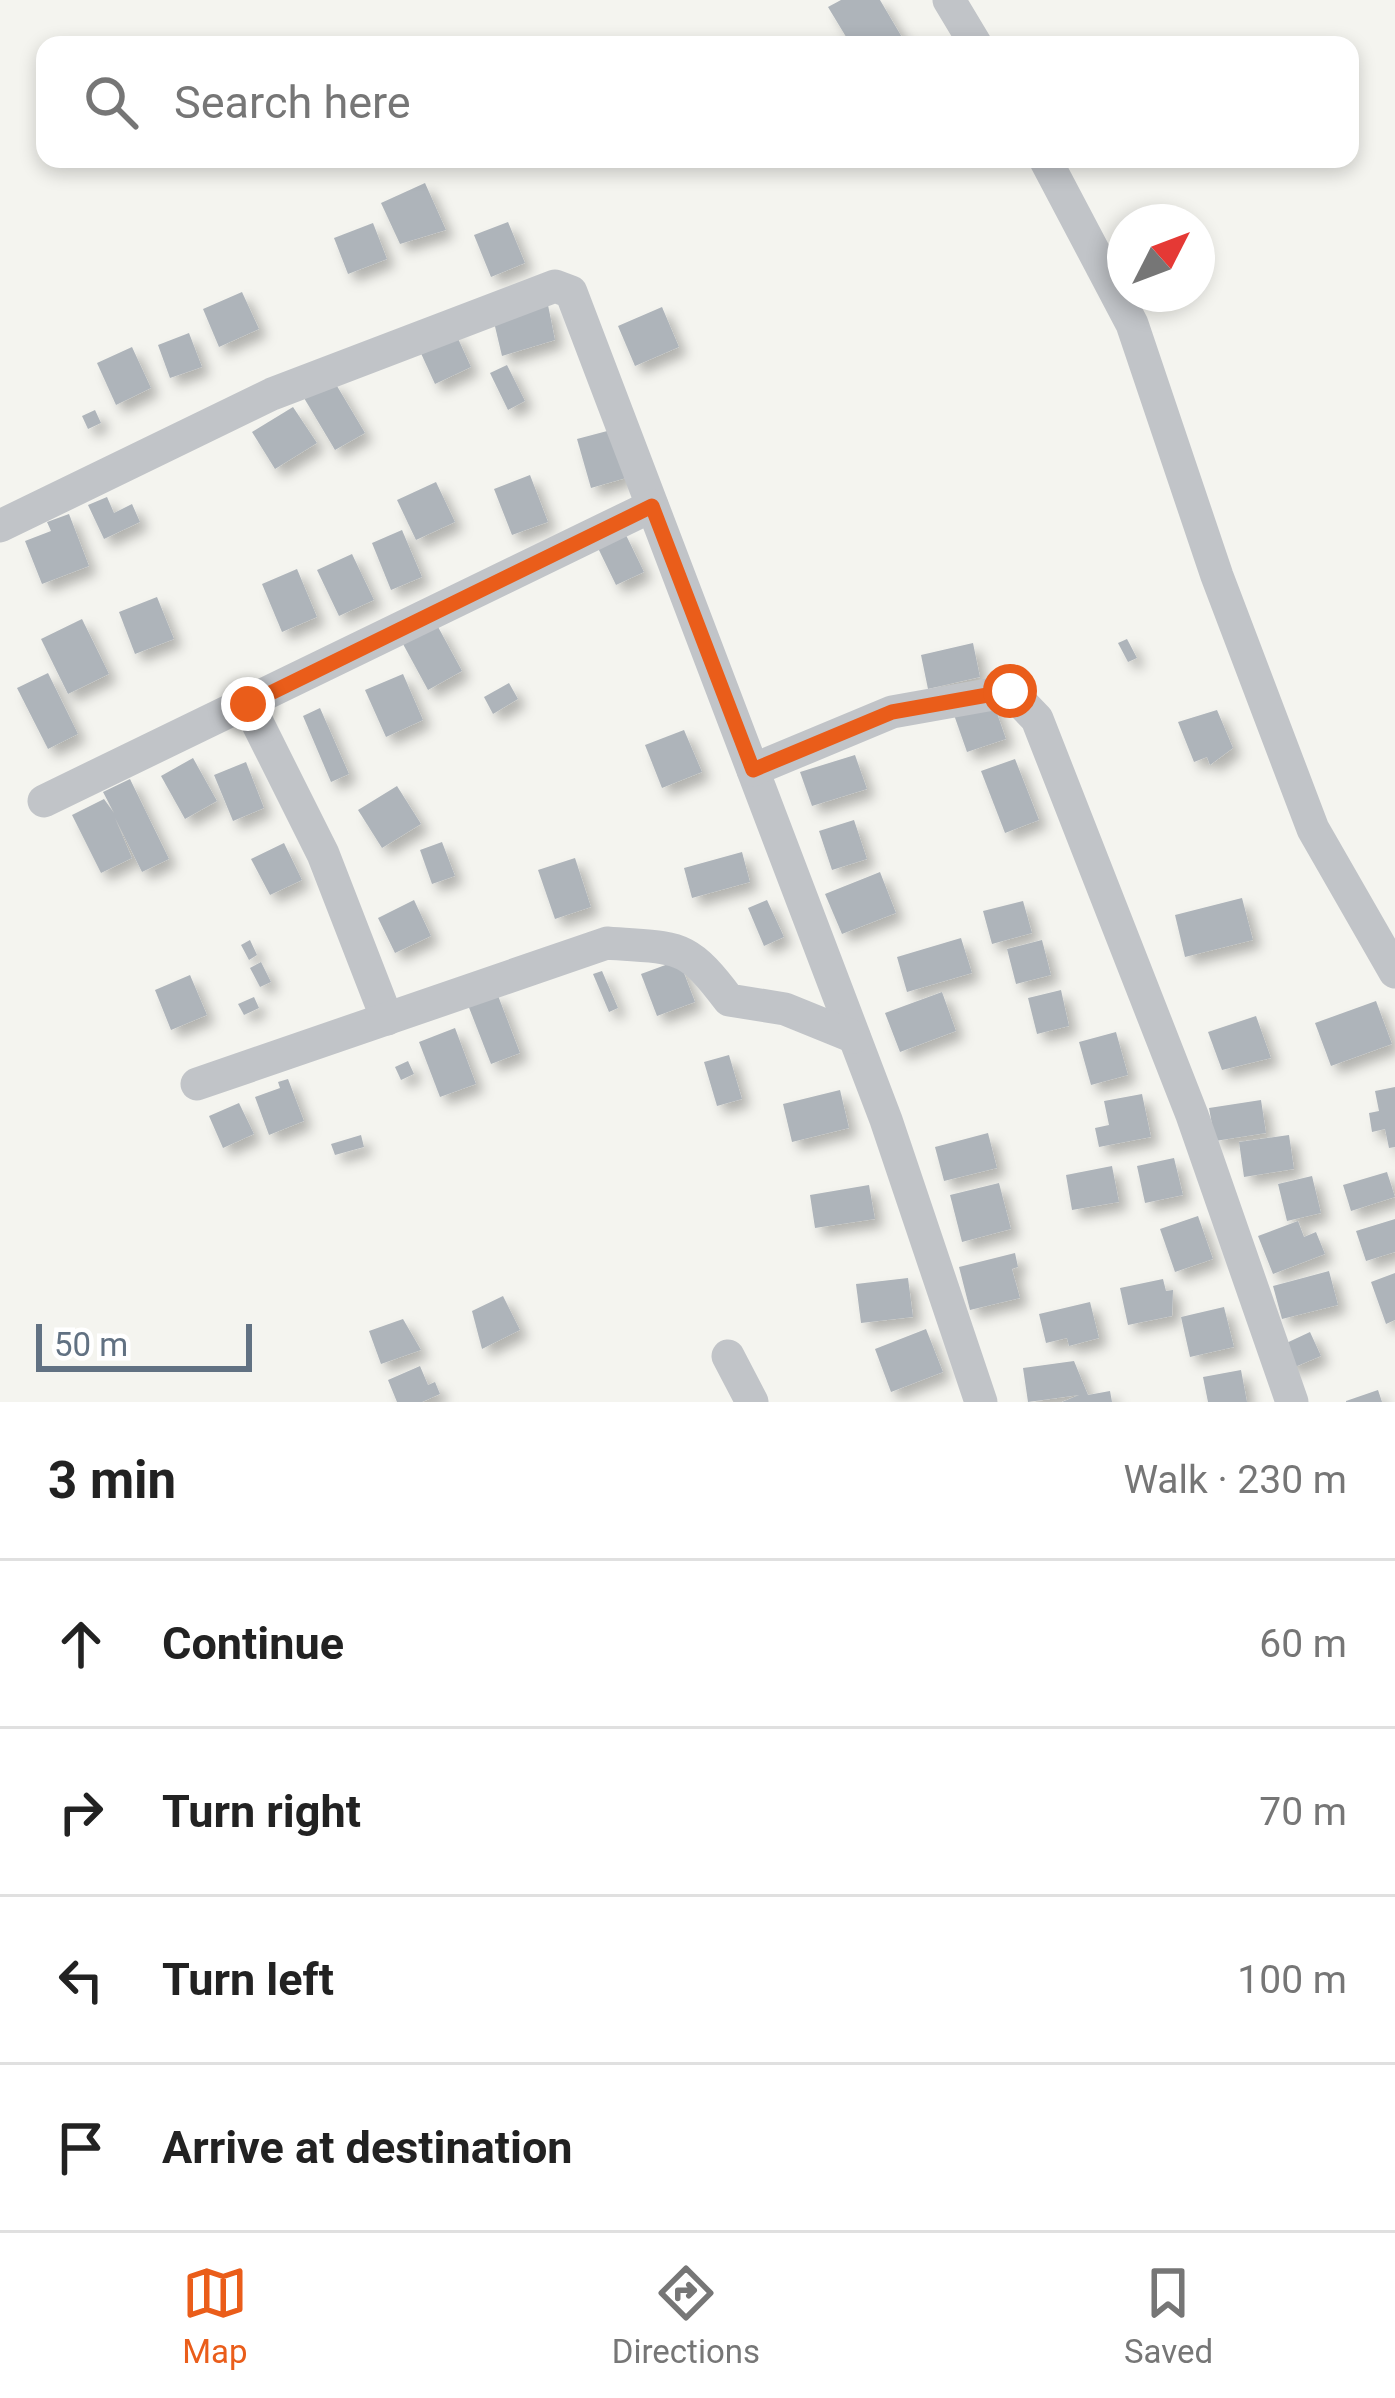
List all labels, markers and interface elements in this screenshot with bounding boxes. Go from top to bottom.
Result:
search box [36,36,1359,168]
icon: search [78,69,144,135]
text: Search here [174,76,411,129]
north arrow [1107,204,1215,312]
route start [983,664,1037,718]
route end [221,677,275,731]
scale bar [36,1318,252,1371]
text: 50 m [54,1325,128,1364]
text: 3 min [48,1451,176,1510]
text: Walk · 230 m [1123,1457,1347,1503]
icon: ahead [48,1611,114,1677]
text: Continue [162,1617,344,1670]
text: 60 m [1259,1621,1347,1667]
icon: right [48,1779,114,1845]
text: Turn right [162,1785,361,1838]
text: 70 m [1259,1789,1347,1835]
icon: left [48,1947,114,2013]
text: Turn left [162,1953,334,2006]
text: 100 m [1237,1957,1347,2003]
icon: arrive [48,2115,114,2181]
text: Arrive at destination [162,2121,573,2174]
tab: Map [182,2260,248,2371]
tab: Directions [612,2260,760,2371]
tab: Saved [1124,2260,1213,2371]

